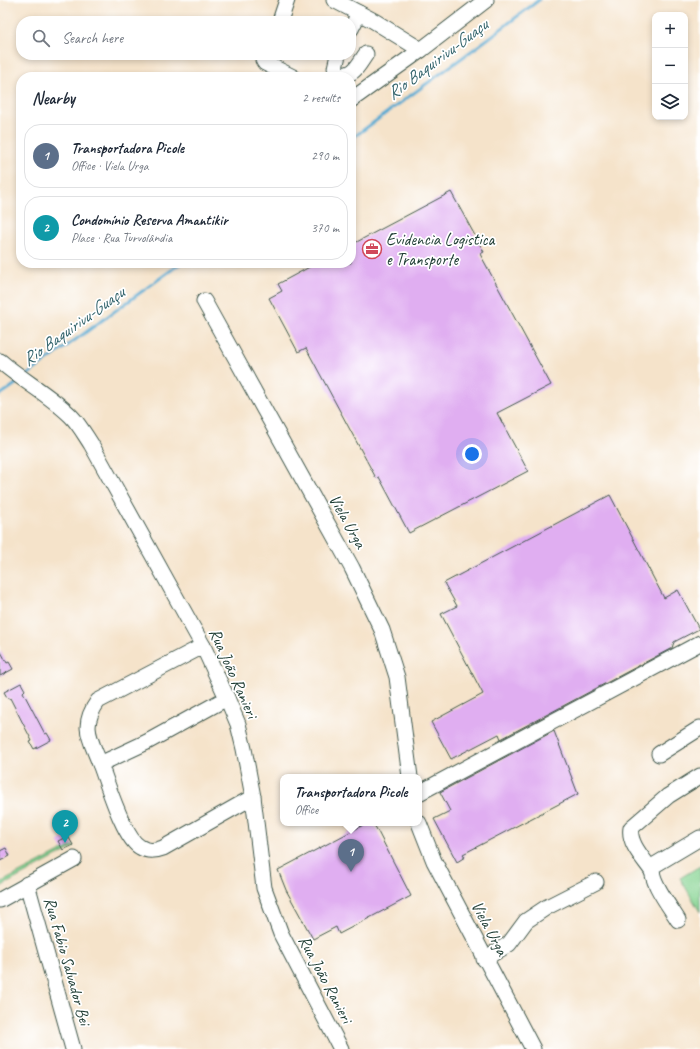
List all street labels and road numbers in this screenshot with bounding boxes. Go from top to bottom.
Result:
street label: Viela Urga [324,490,372,553]
street label: Rua João Ranieri [204,625,263,723]
street label: Rua Fabio Salvador Bei [39,895,96,1029]
street label: Viela Urga [466,897,513,960]
street label: Rua João Ranieri [294,932,358,1028]

